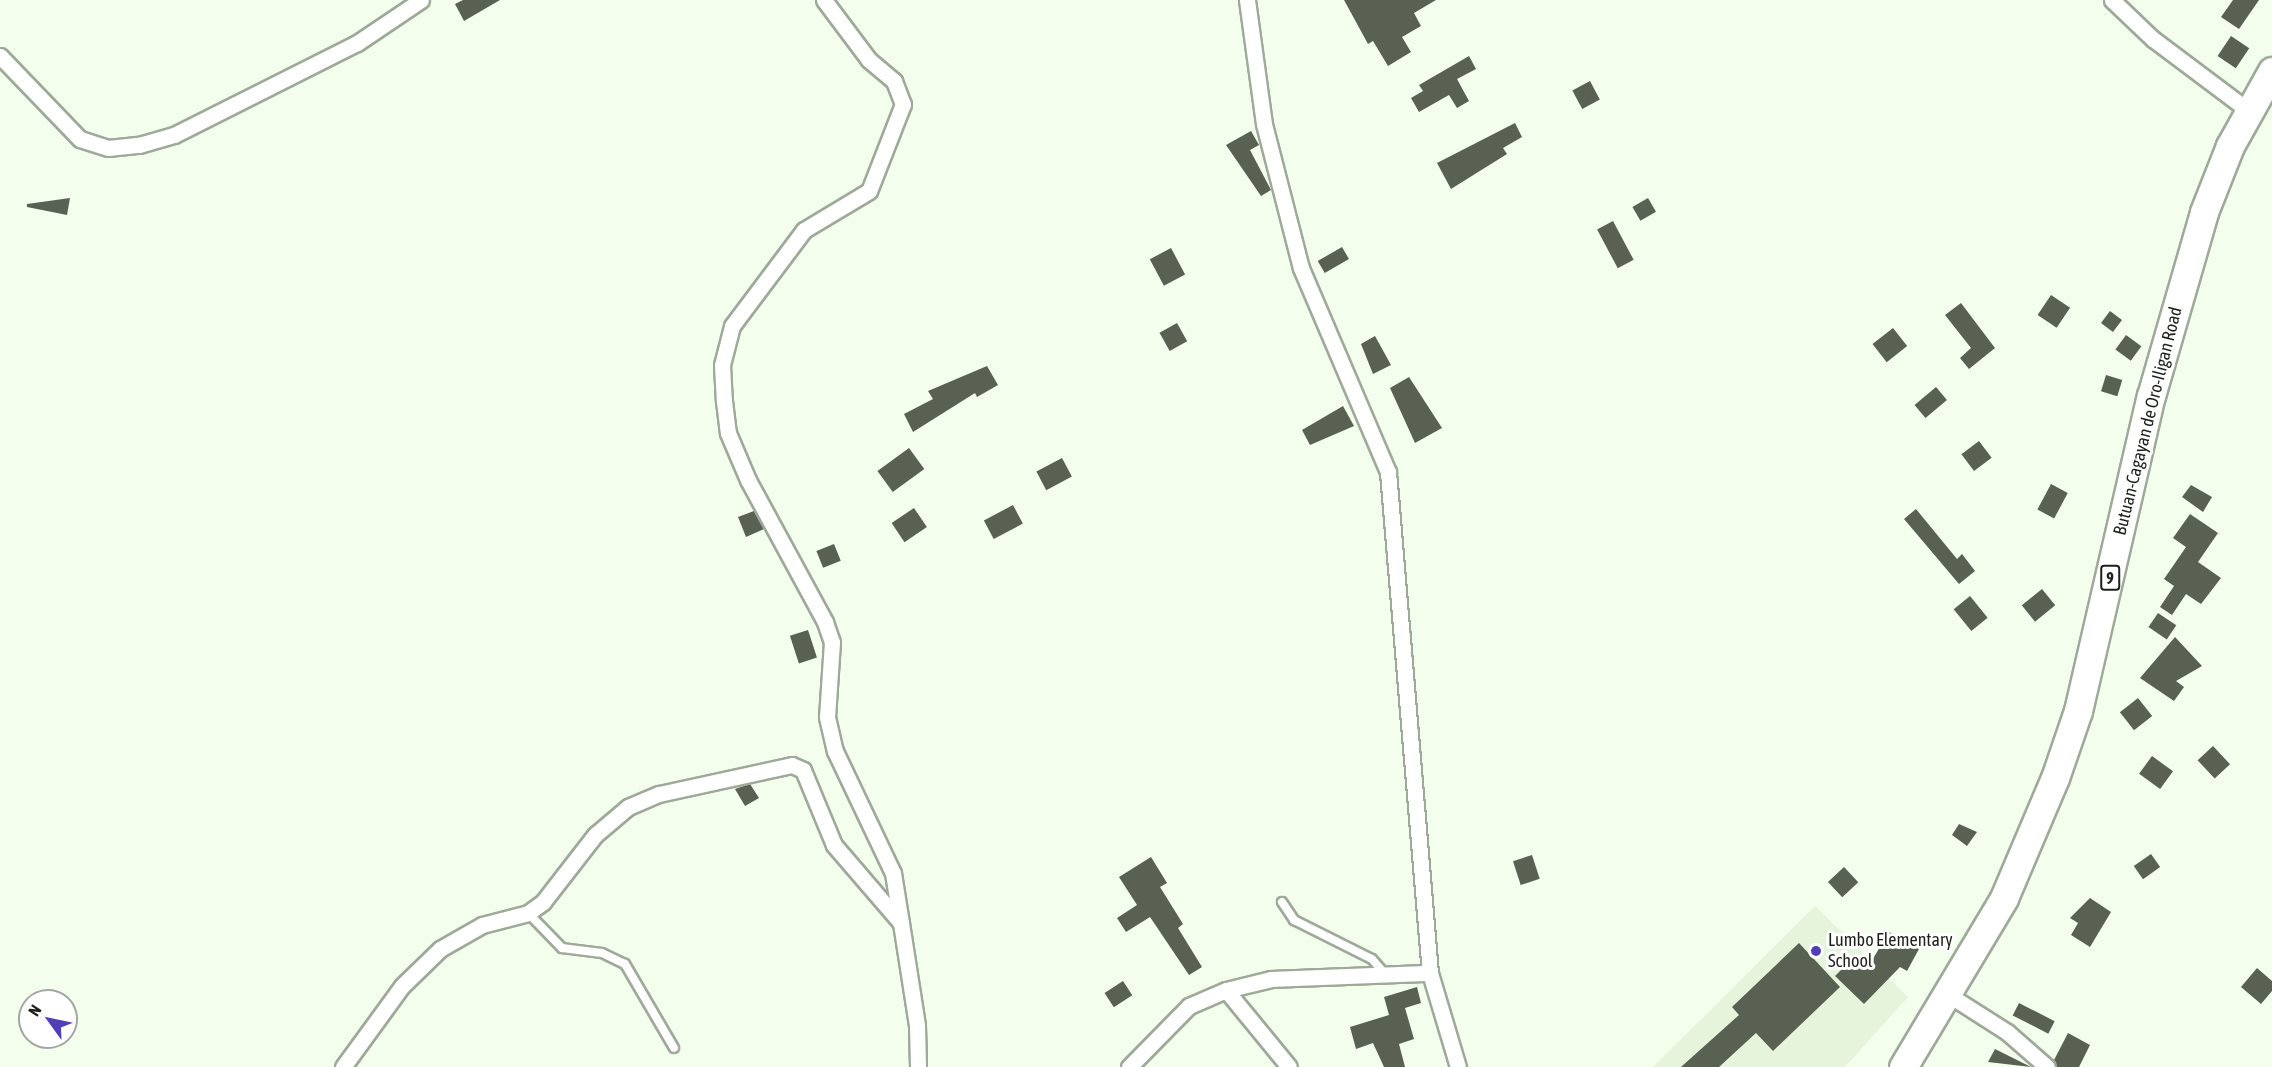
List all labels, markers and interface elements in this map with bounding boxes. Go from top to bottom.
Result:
street label: Butuan-Cagayan de Oro-Iligan Road [2109,305,2187,537]
road number: 9 [2100,565,2120,591]
place label: Lumbo Elementary School [1828,930,1953,972]
marker: Lumbo Elementary School [1809,944,1823,958]
north arrow [18,989,78,1049]
text: N [24,1001,45,1019]

